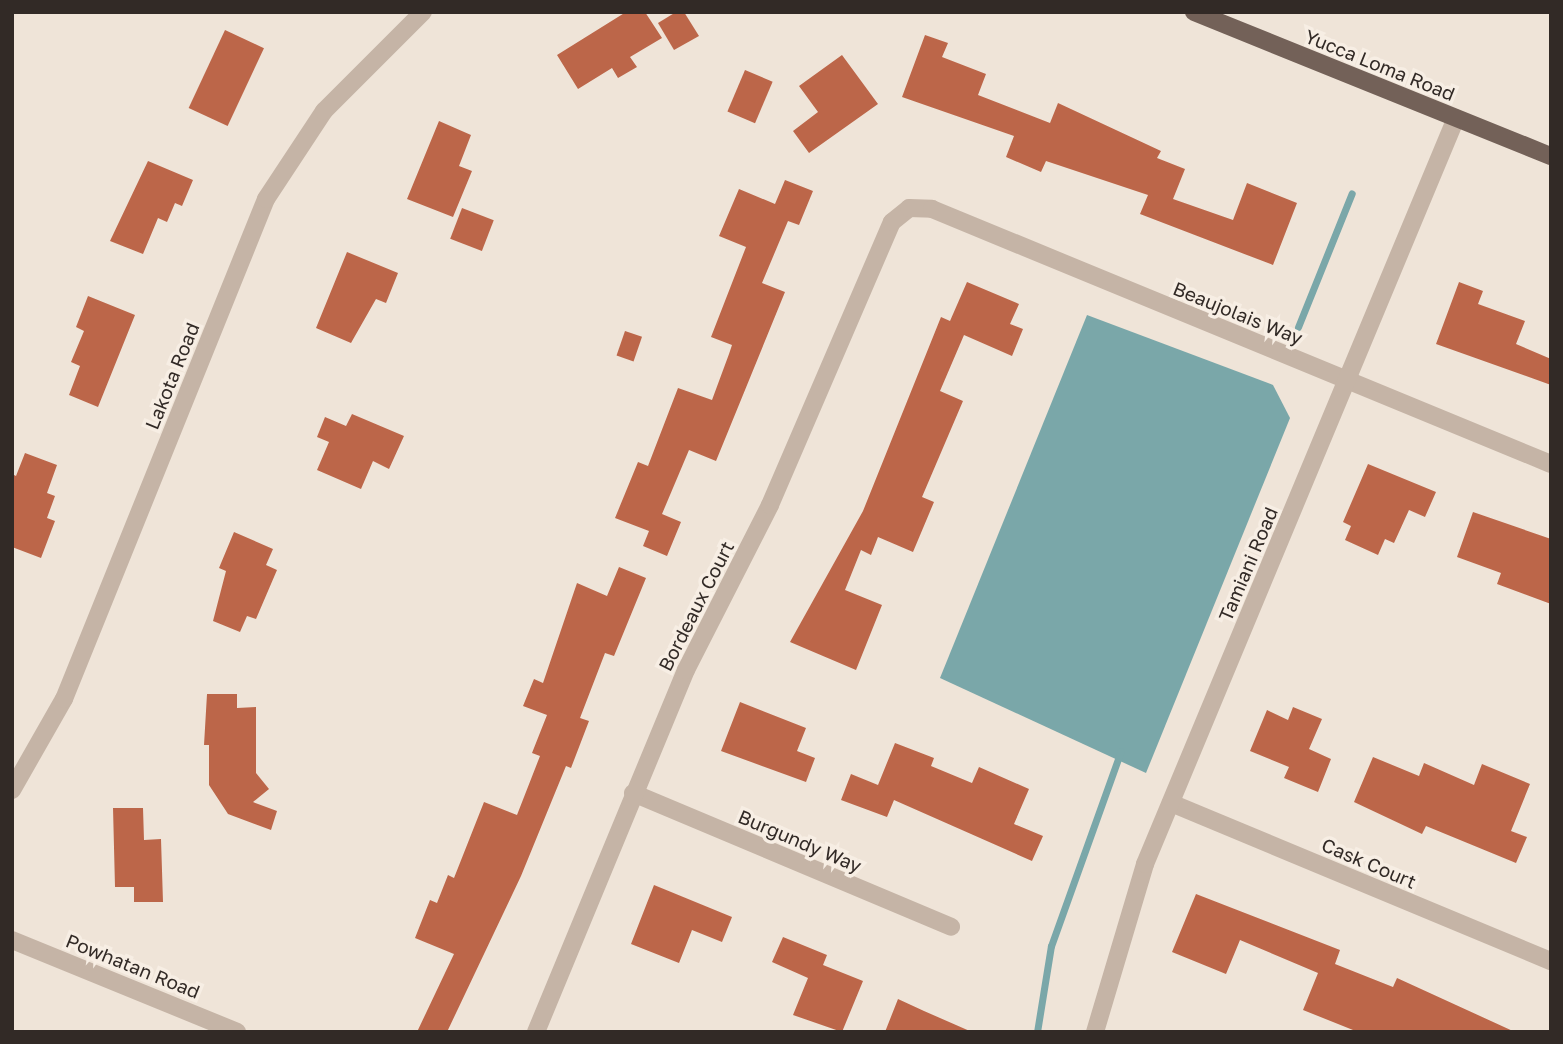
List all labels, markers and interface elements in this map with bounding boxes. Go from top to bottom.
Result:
street label: Yucca Loma Road [1302,25,1458,105]
street label: Beaujolais Way [1170,277,1306,349]
street label: Lakota Road [140,319,204,433]
street label: Tamiani Road [1214,504,1282,624]
street label: Bordeaux Court [653,537,739,675]
street label: Burgundy Way [735,805,865,877]
street label: Cask Court [1318,833,1420,893]
street label: Powhatan Road [63,929,203,1003]

